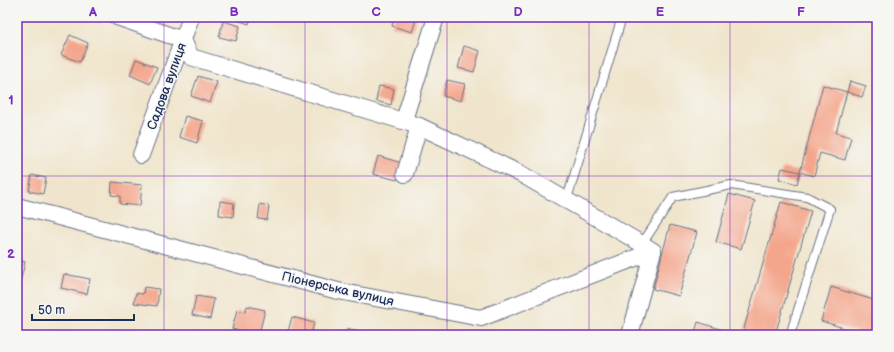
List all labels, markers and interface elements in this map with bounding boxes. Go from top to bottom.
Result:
text: A [88,4,97,20]
text: B [229,4,239,20]
text: C [371,4,381,20]
text: D [513,4,523,20]
text: E [656,4,665,20]
text: F [797,4,805,20]
street label: Садова вулиця [144,41,190,132]
text: 1 [8,92,14,108]
text: 2 [7,246,15,262]
street label: Піонерська вулиця [280,268,395,310]
scale bar [32,296,134,322]
text: 50 m [38,303,65,318]

